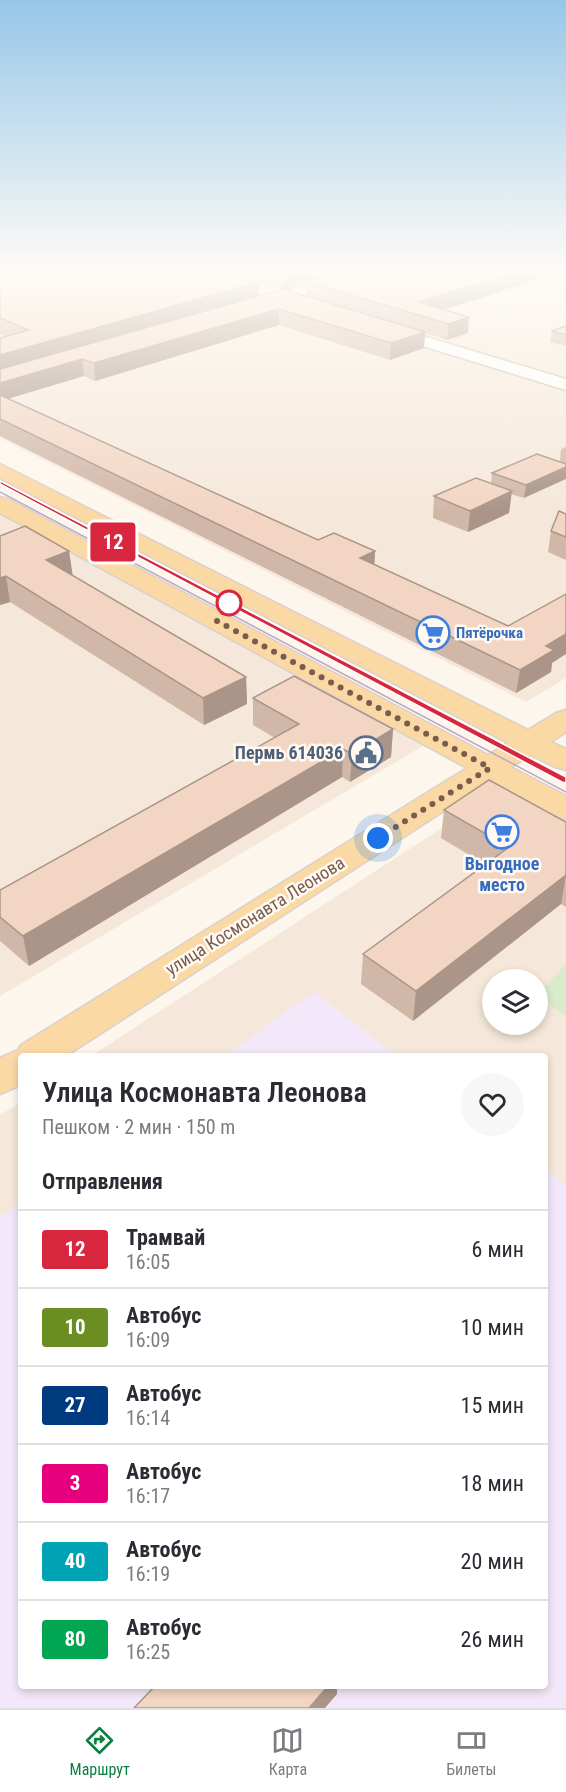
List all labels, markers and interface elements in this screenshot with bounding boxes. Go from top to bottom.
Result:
line badge: 12 [86,522,140,562]
text: 12 [102,530,124,554]
unlabelled marker [216,590,242,616]
supermarket icon: Пятёрочка [415,615,451,651]
place label: Пятёрочка [456,624,523,642]
public building icon: Пермь 614036 [348,735,384,771]
place label: Пермь 614036 [235,742,343,763]
supermarket icon: Выгодное место [484,814,520,850]
your location [363,823,393,853]
street label: улица Космонавта Леонова [161,852,348,979]
place label: Выгодное место [465,853,540,895]
map controls [482,969,548,1035]
button: layers [482,969,548,1035]
button: heart [461,1073,524,1136]
text: Улица Космонавта Леонова [42,1076,367,1109]
text: Пешком · 2 мин · 150 m [42,1115,235,1139]
text: Отправления [42,1169,163,1194]
text: Трамвай [126,1225,205,1250]
text: 12 [64,1237,86,1261]
text: 6 мин [471,1237,524,1262]
text: 16:05 [126,1250,170,1274]
text: Автобус [126,1303,201,1328]
text: 10 [64,1315,86,1339]
text: 10 мин [461,1315,524,1340]
text: 16:09 [126,1328,170,1352]
text: Автобус [126,1381,201,1406]
text: 27 [64,1393,86,1417]
text: 15 мин [461,1393,524,1418]
text: 16:14 [126,1406,170,1430]
text: Автобус [126,1459,201,1484]
text: 3 [70,1471,80,1495]
text: 18 мин [461,1471,524,1496]
text: 16:17 [126,1484,170,1508]
text: Автобус [126,1537,201,1562]
text: 40 [64,1549,86,1573]
text: 20 мин [461,1549,524,1574]
text: 16:19 [126,1562,170,1586]
text: Автобус [126,1615,201,1640]
text: 80 [64,1627,86,1651]
text: 26 мин [461,1627,524,1652]
text: 16:25 [126,1640,170,1664]
tab: Маршрут [70,1724,130,1779]
tab: Карта [269,1724,307,1779]
tab: Билеты [446,1724,496,1779]

